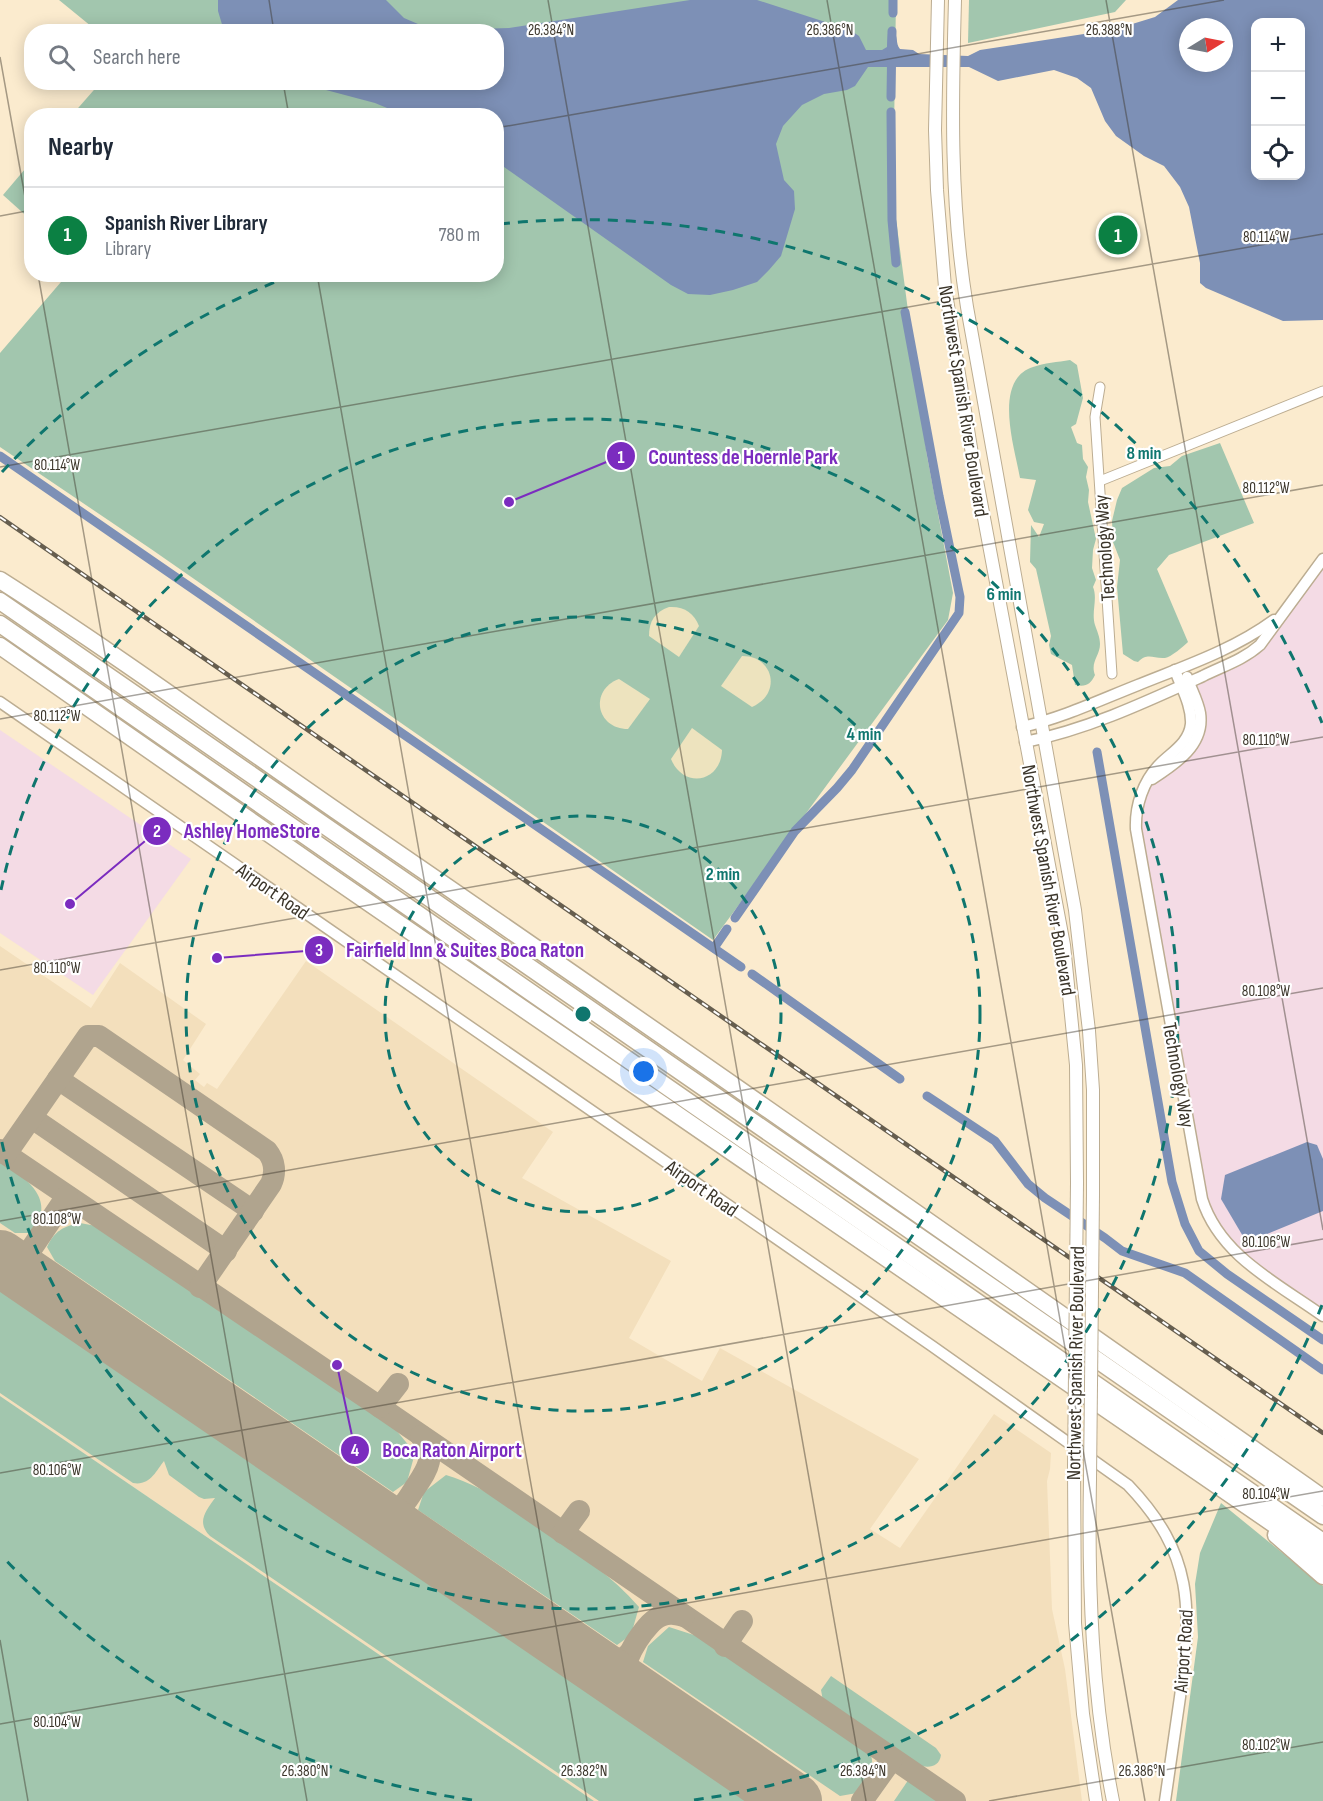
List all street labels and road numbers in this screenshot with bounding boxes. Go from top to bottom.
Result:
street label: Northwest Spanish River Boulevard [933,284,993,519]
street label: Technology Way [1089,494,1121,602]
street label: Northwest Spanish River Boulevard [1016,763,1080,998]
street label: Airport Road [231,858,313,926]
street label: Technology Way [1157,1021,1199,1130]
street label: Airport Road [660,1155,742,1223]
street label: Northwest Spanish River Boulevard [1062,1246,1090,1480]
street label: Airport Road [1169,1609,1199,1694]

